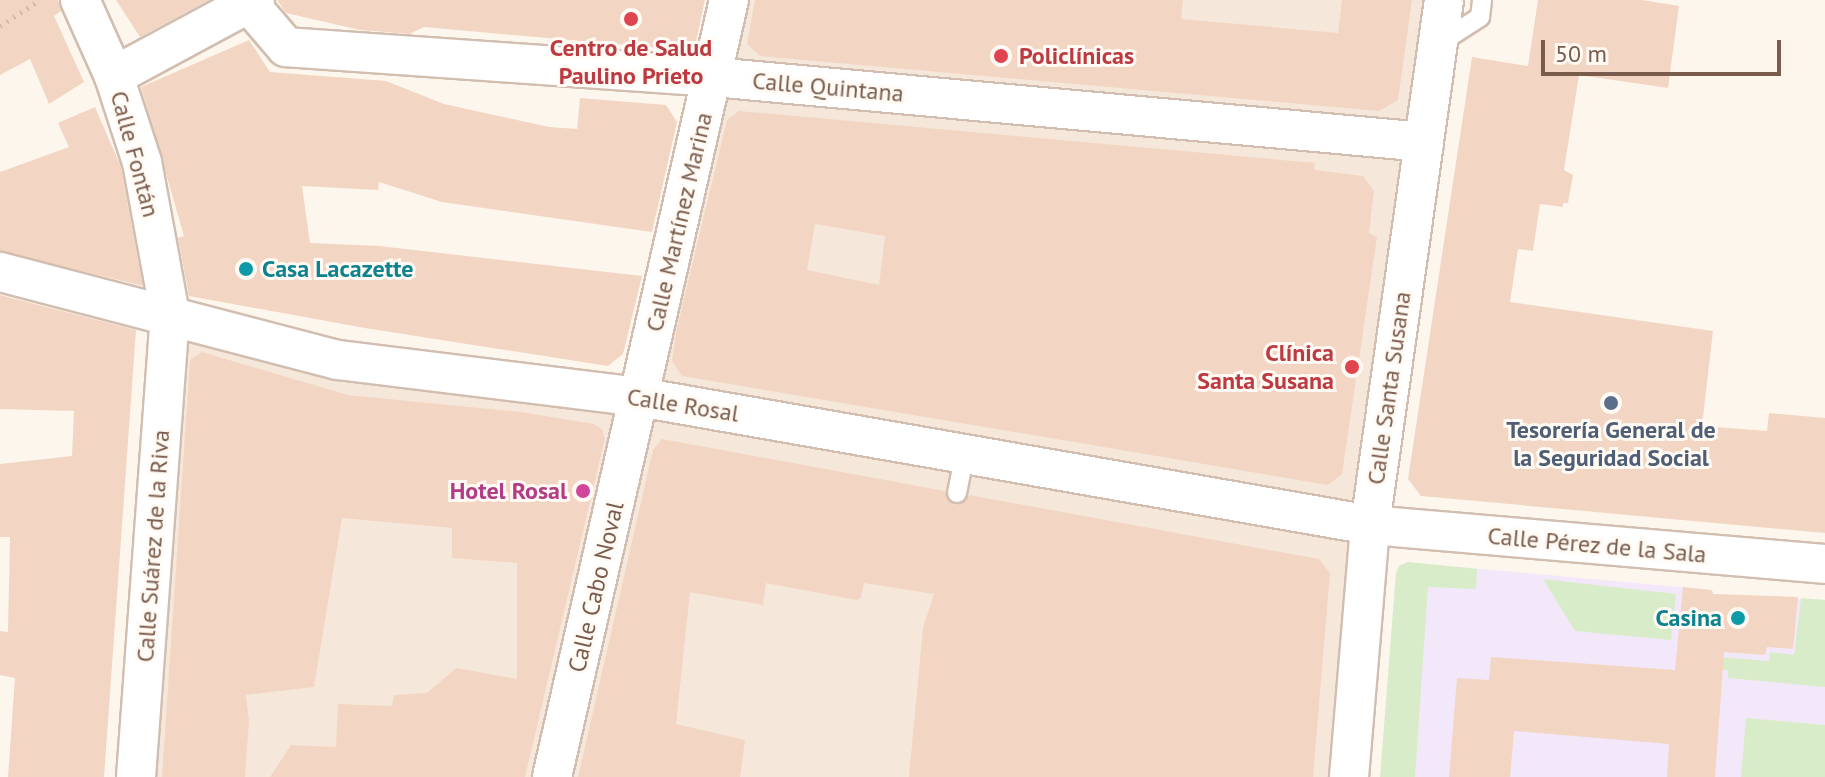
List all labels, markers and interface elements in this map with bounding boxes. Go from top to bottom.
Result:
marker: Centro de Salud Paulino Prieto [620,8,642,30]
scale bar [1545,24,1785,74]
place label: Centro de Salud Paulino Prieto [550,34,712,90]
text: 50 m [1555,38,1607,69]
place label: Policlínicas [1019,42,1134,70]
marker: Policlínicas [990,45,1012,67]
street label: Calle Quintana [751,66,905,108]
street label: Calle Fontán [104,88,166,220]
street label: Calle Martínez Marina [640,109,718,335]
place label: Casa Lacazette [262,255,413,283]
marker: Casa Lacazette [237,260,255,278]
street label: Calle Santa Susana [1361,290,1417,486]
place label: Clínica Santa Susana [1197,339,1334,395]
marker: Clínica Santa Susana [1341,356,1363,378]
street label: Calle Rosal [625,382,741,428]
marker: Tesorería General de la Seguridad Social [1602,394,1620,412]
place label: Tesorería General de la Seguridad Social [1506,416,1716,472]
street label: Calle Suárez de la Riva [130,428,176,664]
place label: Hotel Rosal [450,477,567,505]
marker: Hotel Rosal [574,482,592,500]
street label: Calle Cabo Noval [562,499,630,675]
street label: Calle Pérez de la Sala [1486,521,1708,569]
place label: Casina [1655,604,1722,632]
marker: Casina [1729,609,1747,627]

